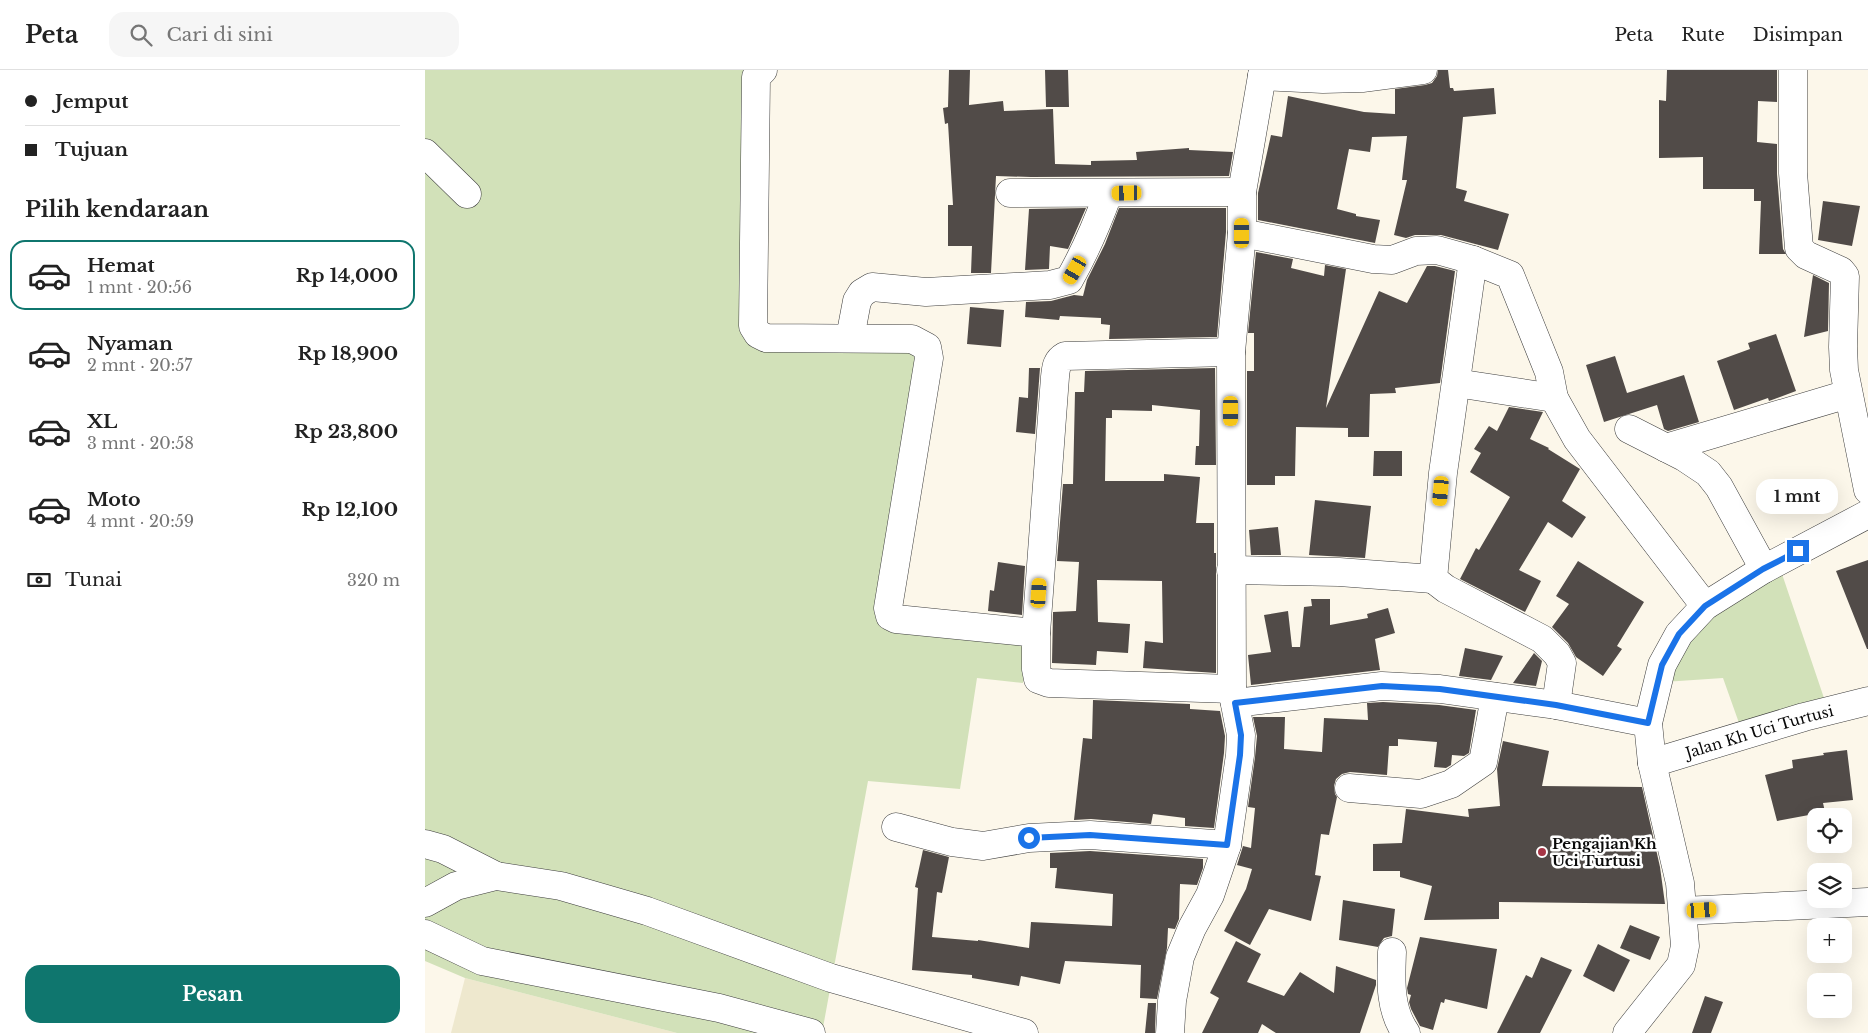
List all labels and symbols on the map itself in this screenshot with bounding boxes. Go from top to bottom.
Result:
car [1111,185,1142,201]
car [1234,218,1249,248]
car [1061,253,1088,287]
car [1223,396,1238,426]
car [1432,475,1449,507]
callout: 1 mnt [1757,478,1839,514]
route end [1787,540,1809,562]
car [1030,578,1047,608]
street label: Jalan Kh Uci Turtusi [1681,701,1835,762]
route start [1018,827,1040,849]
place label: Pengajian Kh Uci Turtusi [1552,834,1657,870]
marker: Pengajian Kh Uci Turtusi [1536,846,1548,858]
car [1686,902,1717,918]

